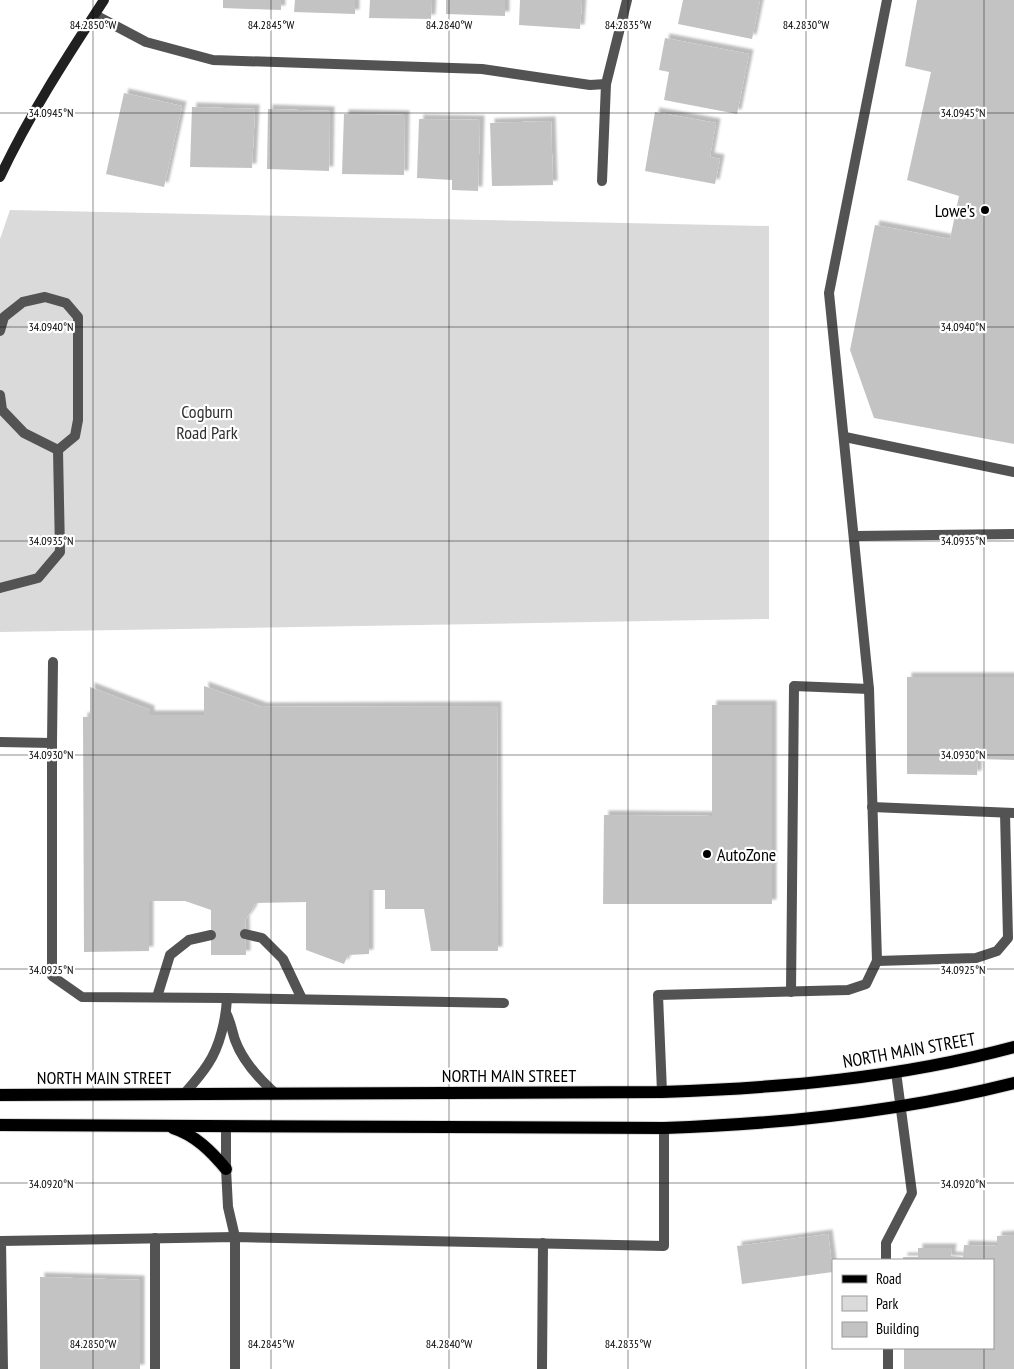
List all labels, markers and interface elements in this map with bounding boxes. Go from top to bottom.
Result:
text: 84.2850°W [70,17,116,32]
text: 84.2845°W [248,17,294,32]
text: 84.2840°W [426,17,472,32]
text: 84.2835°W [605,17,651,32]
text: 84.2830°W [783,17,829,32]
text: 34.0945°N [28,105,74,120]
text: 34.0945°N [940,105,986,120]
place label: Lowe's [935,199,975,222]
marker: Lowe's [979,204,991,216]
text: 34.0940°N [28,319,74,334]
text: 34.0940°N [940,319,986,334]
park label: Cogburn Road Park [176,400,238,444]
text: 34.0935°N [28,533,74,548]
text: 34.0935°N [940,533,986,548]
text: 34.0930°N [28,747,74,762]
text: 34.0930°N [940,747,986,762]
place label: AutoZone [717,843,776,866]
marker: AutoZone [701,848,713,860]
text: 34.0925°N [28,962,74,977]
text: 34.0925°N [940,962,986,977]
street label: NORTH MAIN STREET [841,1027,977,1073]
street label: NORTH MAIN STREET [442,1064,576,1087]
street label: NORTH MAIN STREET [37,1066,171,1089]
text: 34.0920°N [28,1176,74,1191]
text: 34.0920°N [940,1176,986,1191]
legend [832,1259,994,1349]
text: Road [876,1269,902,1288]
text: Park [876,1294,898,1313]
text: Building [876,1319,919,1338]
text: 84.2850°W [70,1336,116,1351]
text: 84.2845°W [248,1336,294,1351]
text: 84.2840°W [426,1336,472,1351]
text: 84.2835°W [605,1336,651,1351]

